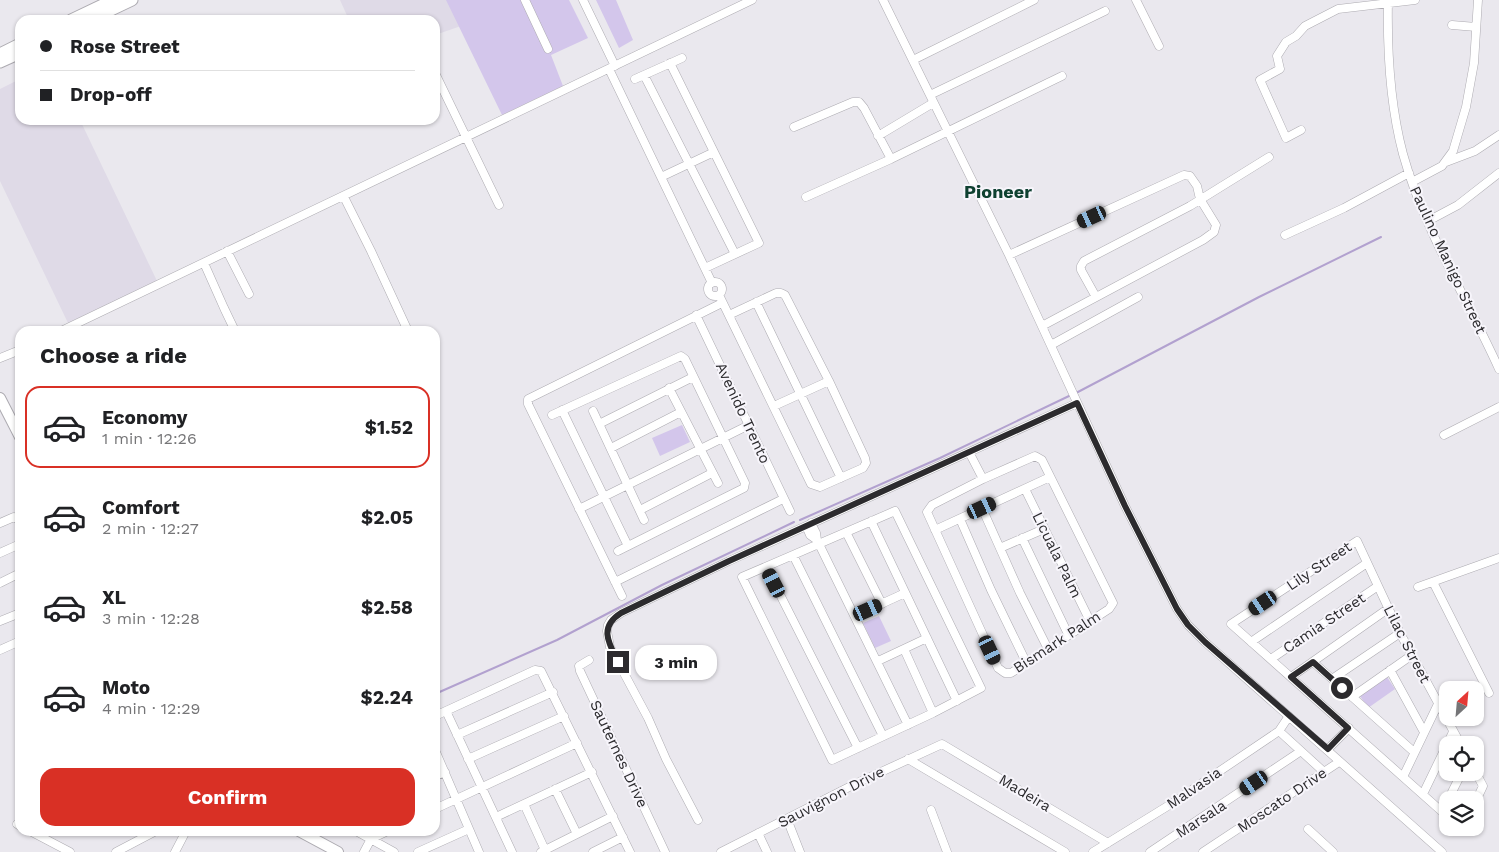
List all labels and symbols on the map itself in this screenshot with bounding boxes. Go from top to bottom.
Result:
district label: Pioneer [964,181,1032,202]
street label: Paulino Manigo Street [1406,183,1490,337]
car [1075,204,1108,230]
street label: Avenido Trento [712,360,774,466]
car [965,495,998,521]
street label: Licuala Palm [1028,509,1086,601]
street label: Lily Street [1283,537,1356,594]
car [760,566,787,600]
car [1246,588,1279,618]
street label: Camia Street [1279,588,1369,657]
car [851,597,884,623]
street label: Lilac Street [1380,602,1435,686]
street label: Bismark Palm [1010,607,1104,677]
car [976,633,1003,667]
callout: 3 min [636,644,718,680]
route end [607,651,629,673]
route start [1331,677,1353,699]
north arrow [1439,681,1484,726]
street label: Sauternes Drive [586,697,652,811]
street label: Sauvignon Drive [775,762,887,832]
street label: Malvasia [1163,763,1225,813]
street label: Moscato Drive [1234,763,1330,837]
car [1237,768,1270,798]
street label: Madeira [996,770,1055,816]
street label: Marsala [1172,796,1230,842]

